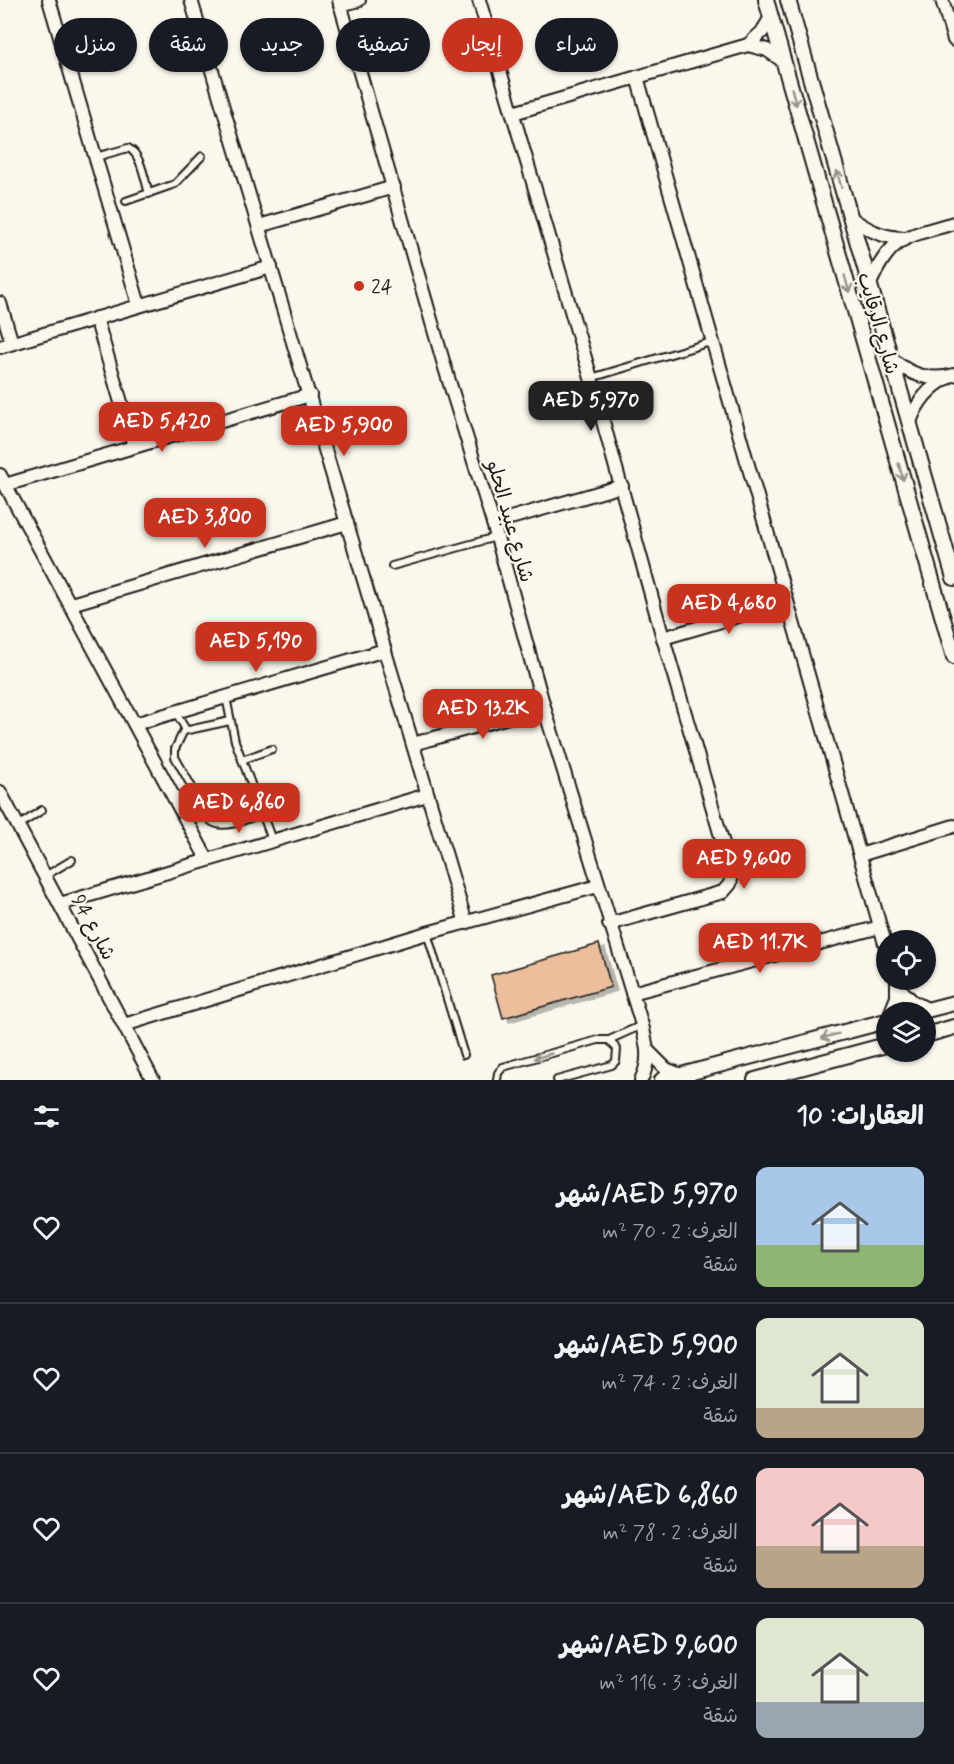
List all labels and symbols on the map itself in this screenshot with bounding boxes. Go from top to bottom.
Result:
one-way arrow [789,87,800,106]
one-way arrow [833,170,844,189]
street label: شارع الرقايب [850,269,905,378]
place label: 24 [371,274,393,301]
one-way arrow [842,274,853,293]
marker: 24 [352,279,366,293]
pin: AED 5,970 [522,381,660,432]
pin: AED 5,420 [93,402,231,453]
pin: AED 5,900 [275,406,413,457]
street label: شارع عبيد الحلو [479,456,540,586]
one-way arrow [896,462,907,481]
pin: AED 3,800 [136,498,274,549]
pin: AED 4,680 [660,584,798,635]
pin: AED 5,190 [187,622,325,673]
pin: AED 13.2K [414,689,552,740]
pin: AED 6,860 [170,783,308,834]
pin: AED 9,600 [675,839,813,890]
street label: شارع 94 [64,890,121,965]
pin: AED 11.7K [691,923,829,974]
one-way arrow [821,1031,840,1042]
one-way arrow [534,1050,553,1062]

